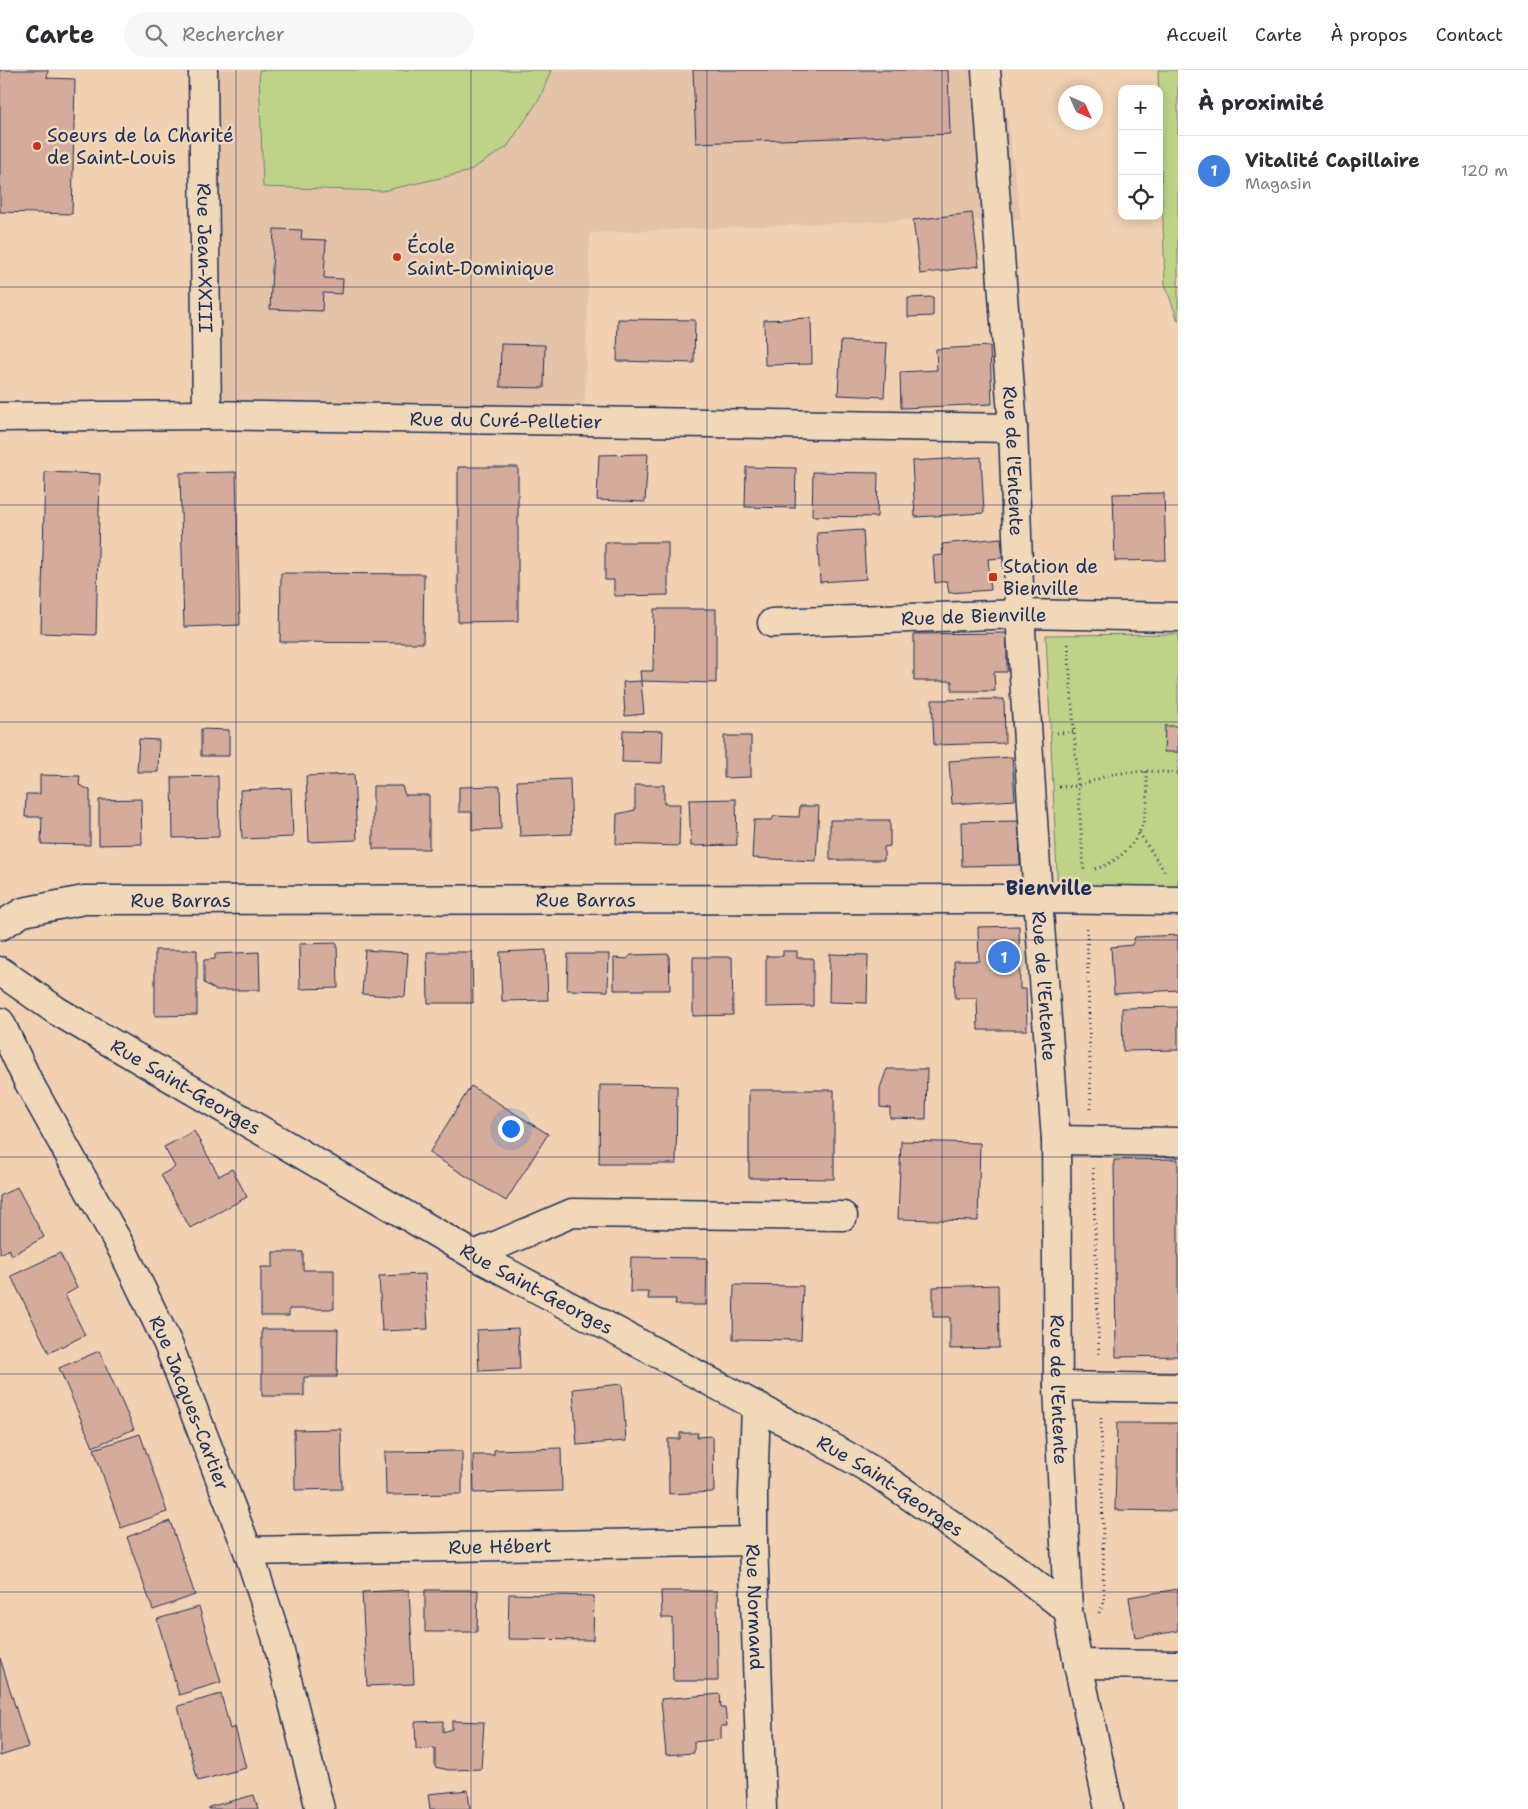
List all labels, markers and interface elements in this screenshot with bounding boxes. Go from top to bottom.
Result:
search box [124,12,474,57]
text: Carte [25,19,94,51]
icon: search [142,21,170,49]
text: Rechercher [182,22,285,47]
text: Accueil [1166,23,1227,47]
text: Carte [1255,23,1302,47]
text: À propos [1330,23,1408,47]
text: Contact [1436,23,1503,47]
north arrow [1058,85,1103,130]
map controls [1118,85,1163,220]
button: + [1118,85,1163,130]
text: À proximité [1198,89,1324,117]
place label: Soeurs de la Charité de Saint-Louis [47,123,234,170]
button: − [1118,130,1163,175]
marker: Soeurs de la Charité de Saint-Louis [31,140,43,152]
text: Vitalité Capillaire [1245,148,1420,173]
text: 1 [1210,160,1218,181]
text: 120 m [1461,160,1508,181]
text: Magasin [1245,173,1311,194]
button: locate [1118,175,1163,220]
street label: Rue Jean-XXIII [191,183,218,333]
place label: École Saint-Dominique [407,233,554,281]
marker: École Saint-Dominique [391,251,403,263]
street label: Rue de l'Entente [997,385,1029,537]
street label: Rue du Curé-Pelletier [409,406,603,434]
place label: Station de Bienville [1003,554,1098,601]
marker: Station de Bienville [987,571,999,583]
street label: Rue de Bienville [901,602,1047,631]
district label: Bienville [1006,875,1092,901]
street label: Rue Barras [536,887,636,913]
street label: Rue Barras [131,888,231,913]
street label: Rue de l'Entente [1026,910,1062,1062]
pin: 1 [988,938,1020,976]
street label: Rue Saint-Georges [106,1033,265,1141]
your location [498,1116,524,1142]
street label: Rue Saint-Georges [456,1238,617,1340]
street label: Rue Jacques-Cartier [143,1311,235,1494]
street label: Rue de l'Entente [1044,1314,1074,1465]
street label: Rue Saint-Georges [812,1429,969,1542]
street label: Rue Hébert [448,1533,552,1560]
street label: Rue Normand [740,1543,769,1671]

